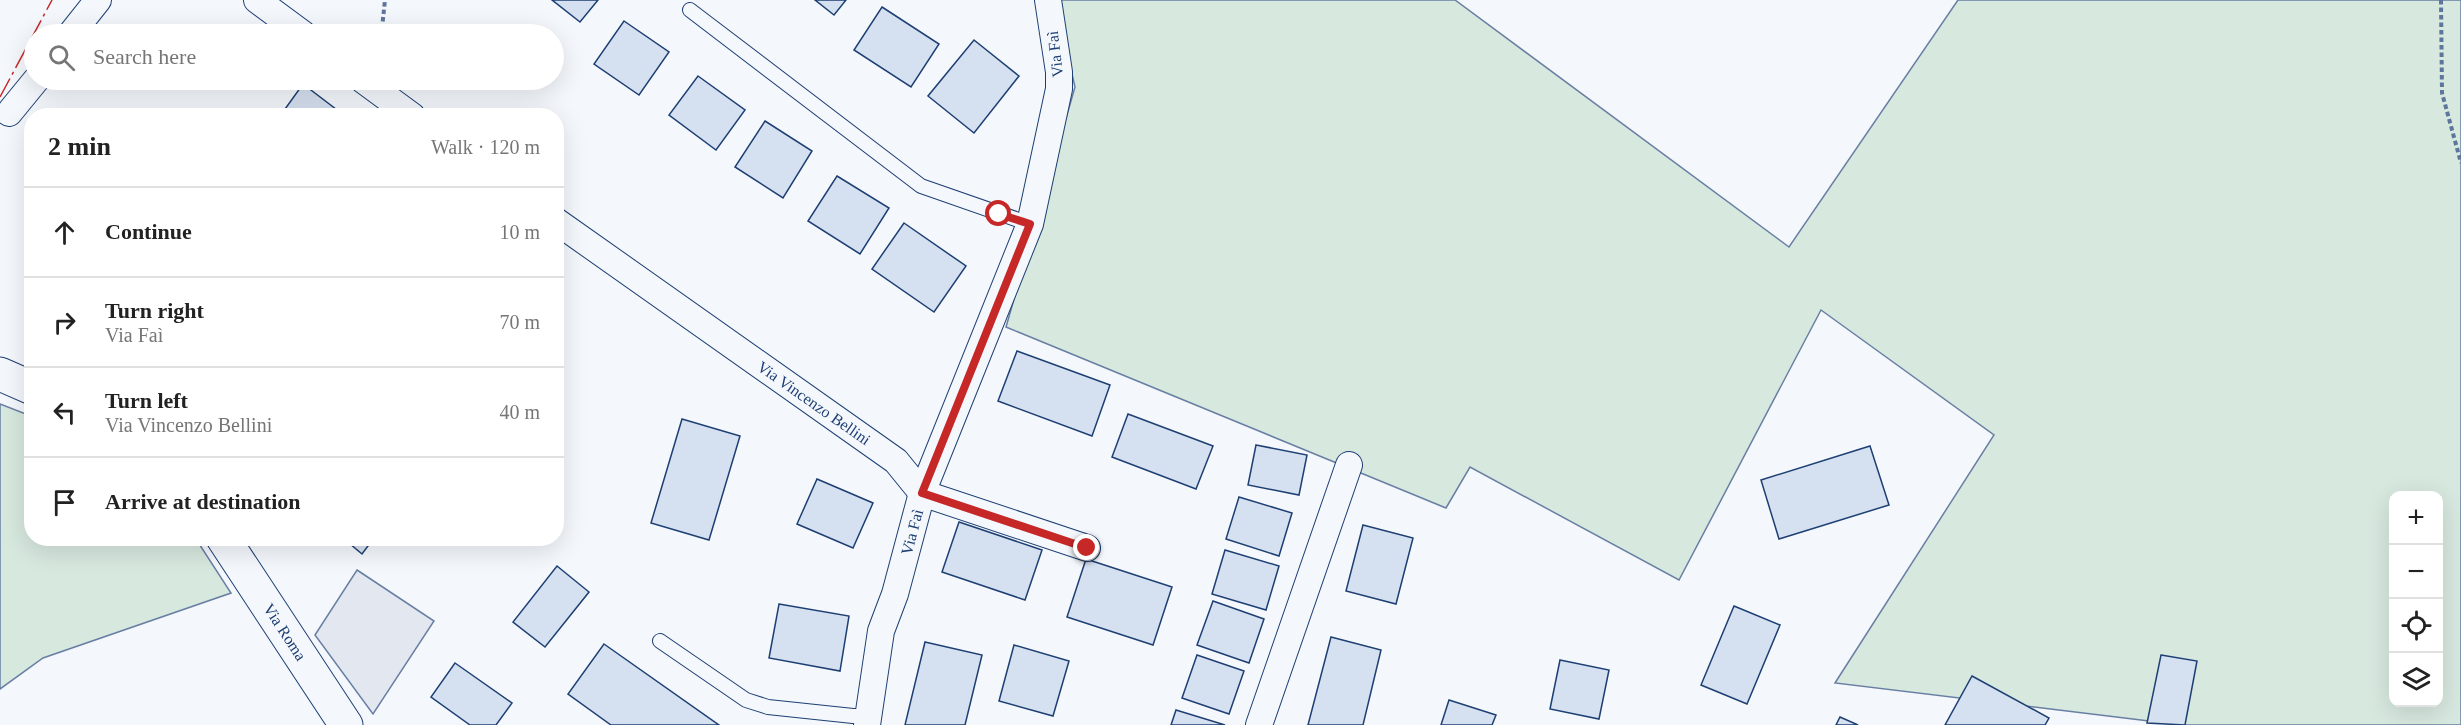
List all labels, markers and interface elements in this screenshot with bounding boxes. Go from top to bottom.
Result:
search box [24,24,564,90]
street label: Via Faì [1044,29,1066,78]
icon: search [45,41,78,74]
text: Search here [93,44,196,69]
text: 2 min [48,132,111,161]
text: Walk · 120 m [431,136,540,158]
route start [985,200,1011,226]
icon: ahead [48,216,81,249]
text: Continue [105,219,192,244]
text: 10 m [499,221,540,243]
text: Turn right [105,298,204,323]
icon: right [48,306,81,339]
text: 70 m [499,311,540,333]
text: Via Faì [105,324,163,346]
street label: Via Vincenzo Bellini [754,358,874,449]
text: Turn left [105,388,188,413]
icon: left [48,396,81,429]
text: 40 m [499,401,540,423]
text: Via Vincenzo Bellini [105,414,272,436]
icon: arrive [48,486,81,519]
text: Arrive at destination [105,489,301,514]
map controls [2389,491,2443,707]
button: + [2389,491,2443,545]
street label: Via Faì [898,507,926,557]
route end [1073,534,1099,560]
button: − [2389,545,2443,599]
button: locate [2389,599,2443,653]
street label: Via Roma [260,600,310,664]
button: layers [2389,653,2443,707]

